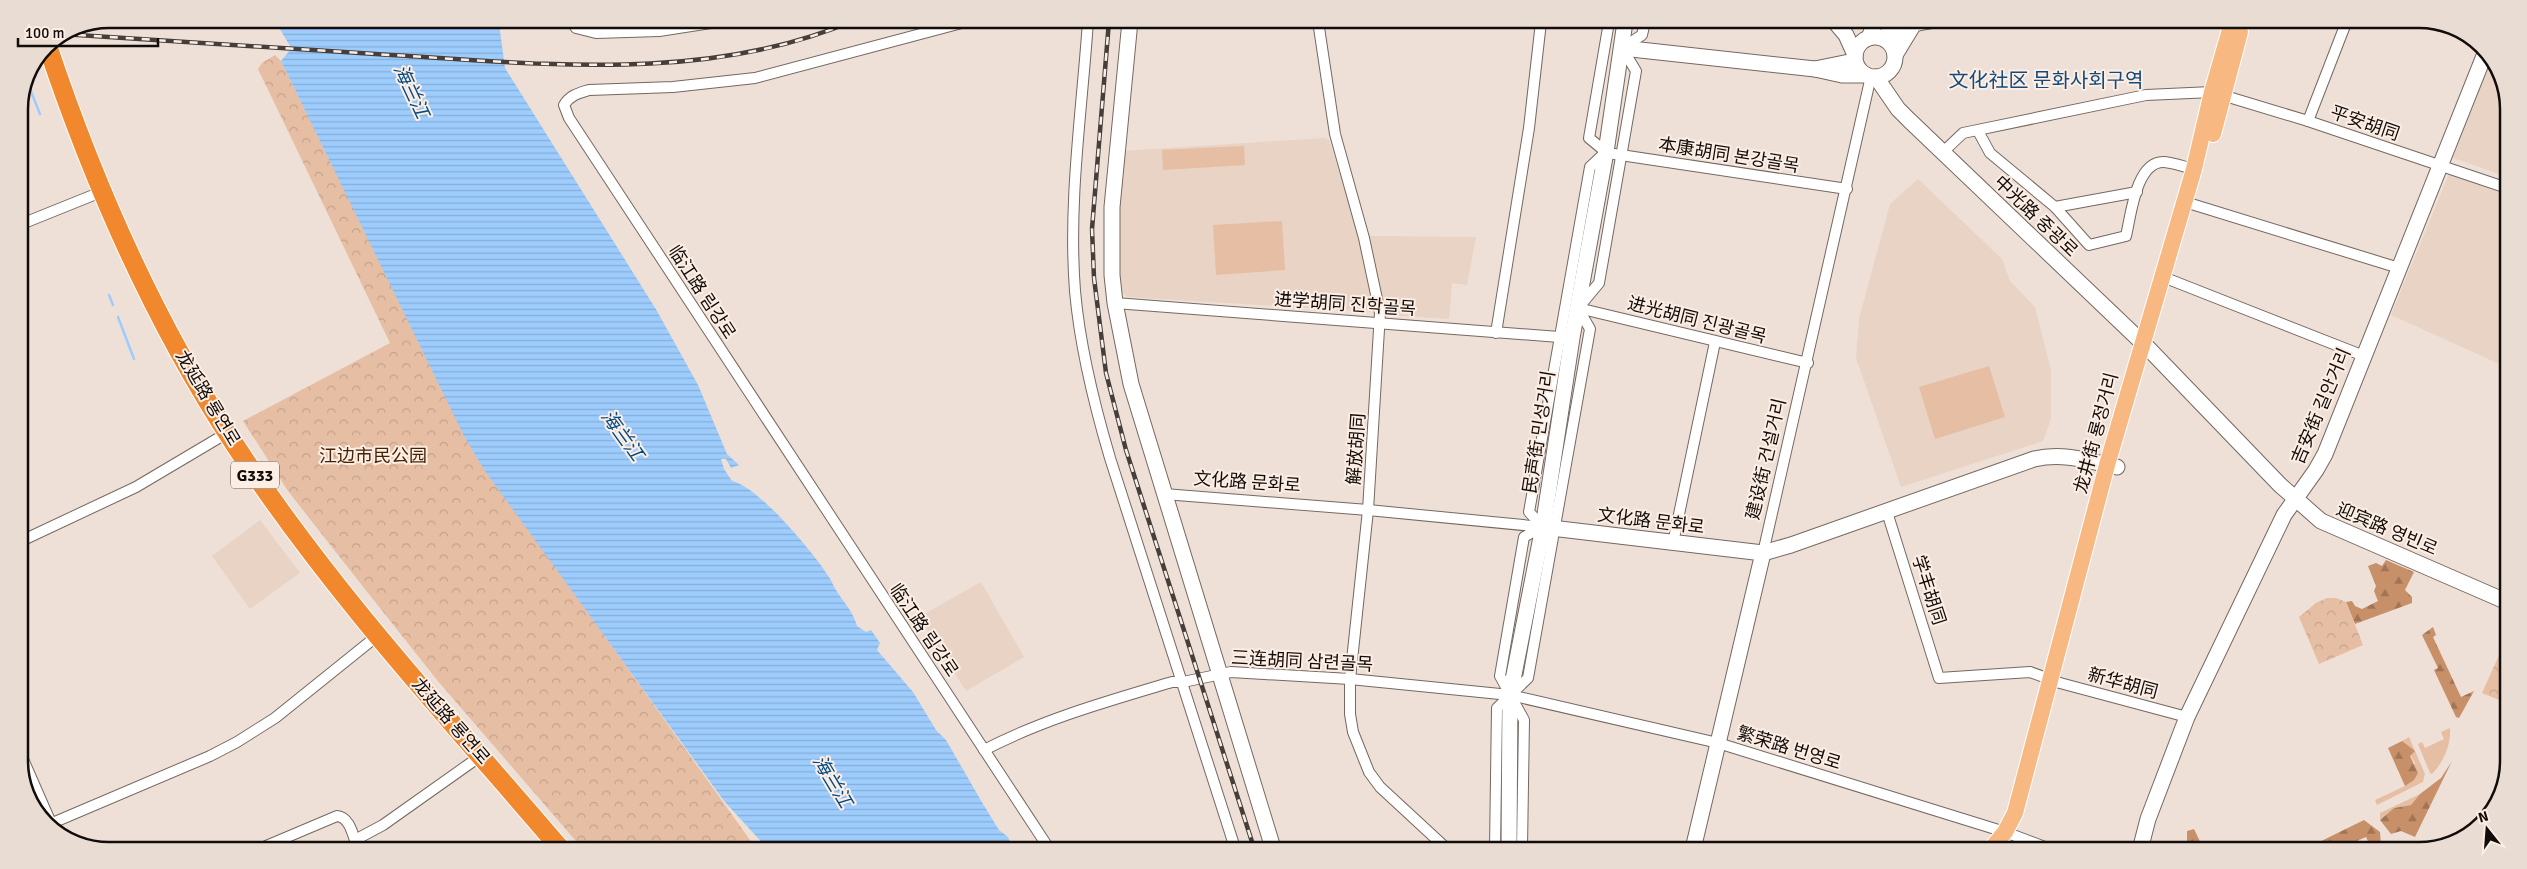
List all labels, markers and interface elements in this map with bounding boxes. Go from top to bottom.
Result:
scale bar [18,15,158,47]
text: 100 m [25,24,65,42]
water label: 海兰江 [388,61,435,124]
district label: 文化社区 문화사회구역 [1949,68,2143,93]
street label: 平安胡同 [2327,101,2403,145]
street label: 本康胡同 본강골목 [1657,133,1801,177]
street label: 中光路 중광로 [1990,171,2082,261]
street label: 临江路 림강로 [663,241,741,343]
street label: 进学胡同 진학골목 [1273,288,1417,320]
street label: 进光胡同 진광골목 [1625,292,1769,348]
street label: 吉安街 길안거리 [2287,345,2355,467]
street label: 龙延路 룡연로 [171,346,245,450]
street label: 民声街 민성거리 [1518,369,1560,495]
street label: 龙井街 룡정거리 [2069,370,2123,496]
street label: 建设街 건설거리 [1741,396,1791,522]
water label: 海兰江 [596,405,650,467]
street label: 解放胡同 [1343,412,1369,486]
park label: 江边市民公园 [319,445,427,467]
road number: G333 [231,462,279,488]
street label: 文化路 문화로 [1193,467,1301,497]
street label: 迎宾路 영빈로 [2333,498,2441,560]
street label: 文化路 문화로 [1596,504,1706,538]
street label: 学丰胡同 [1907,552,1951,628]
street label: 临江路 림강로 [885,579,963,681]
street label: 三连胡同 삼련골목 [1230,646,1374,676]
street label: 新华胡同 [2085,663,2161,703]
street label: 龙延路 룡연로 [407,673,495,769]
street label: 繁荣路 번영로 [1734,722,1844,774]
water label: 海兰江 [807,751,858,814]
north arrow [2462,804,2512,854]
text: N [2476,807,2490,827]

